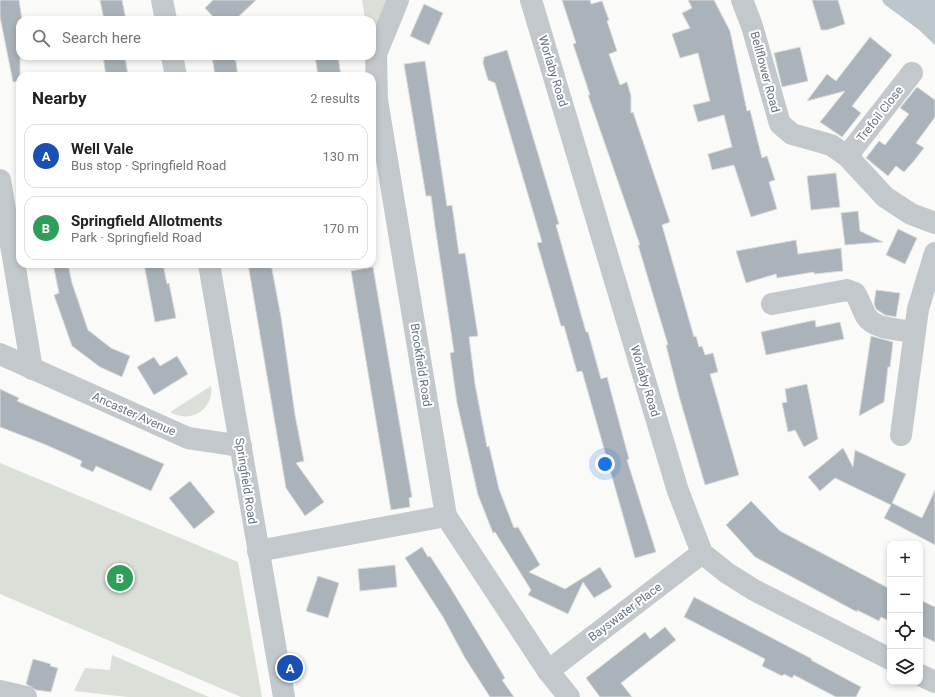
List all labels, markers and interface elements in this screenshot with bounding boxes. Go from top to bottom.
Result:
search box [16,16,376,60]
icon: search [30,27,52,49]
text: Search here [62,29,141,47]
street label: Bellflower Road [747,30,783,114]
street label: Worlaby Road [536,34,570,108]
street label: Trefoil Close [854,83,906,145]
text: Nearby [32,88,87,108]
text: 2 results [310,91,360,106]
text: Well Vale [71,140,133,158]
text: A [42,149,50,164]
text: 130 m [322,149,359,164]
text: Bus stop · Springfield Road [71,158,226,173]
text: Springfield Allotments [71,212,222,230]
text: B [42,221,50,236]
text: 170 m [322,221,359,236]
text: Park · Springfield Road [71,230,202,245]
street label: Brookfield Road [407,322,435,408]
street label: Worlaby Road [628,344,662,418]
street label: Ancaster Avenue [90,389,178,439]
street label: Springfield Road [232,437,260,525]
your location [595,454,615,474]
map controls [887,541,923,685]
button: + [887,541,923,577]
pin: B [107,563,133,593]
button: − [887,577,923,613]
street label: Bayswater Place [586,580,664,644]
button: locate [887,613,923,649]
button: layers [887,649,923,685]
pin: A [277,653,303,683]

